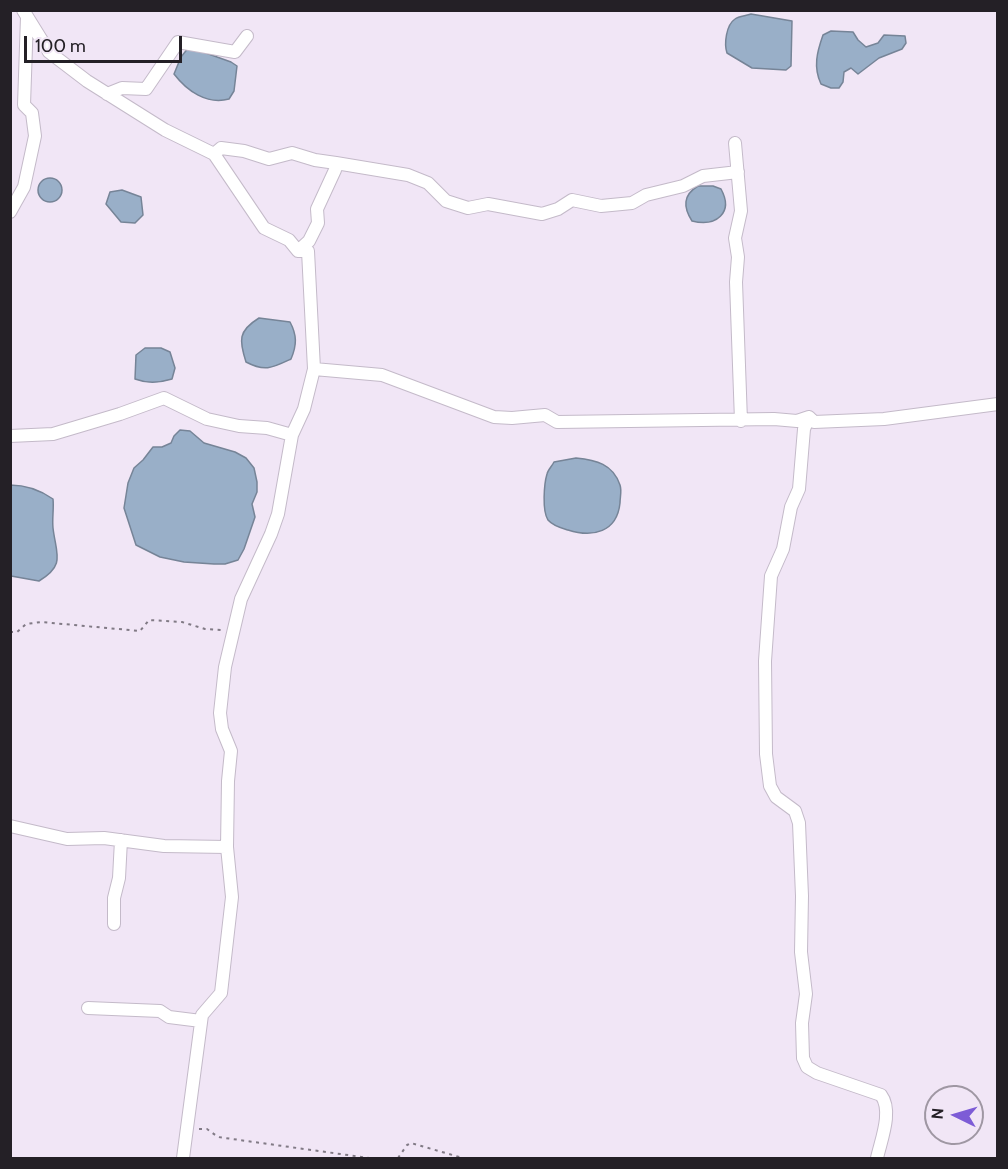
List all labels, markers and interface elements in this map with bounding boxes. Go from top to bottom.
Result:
scale bar [27,24,184,62]
text: 100 m [35,35,86,57]
north arrow [924,1085,984,1145]
text: N [928,1107,948,1120]

